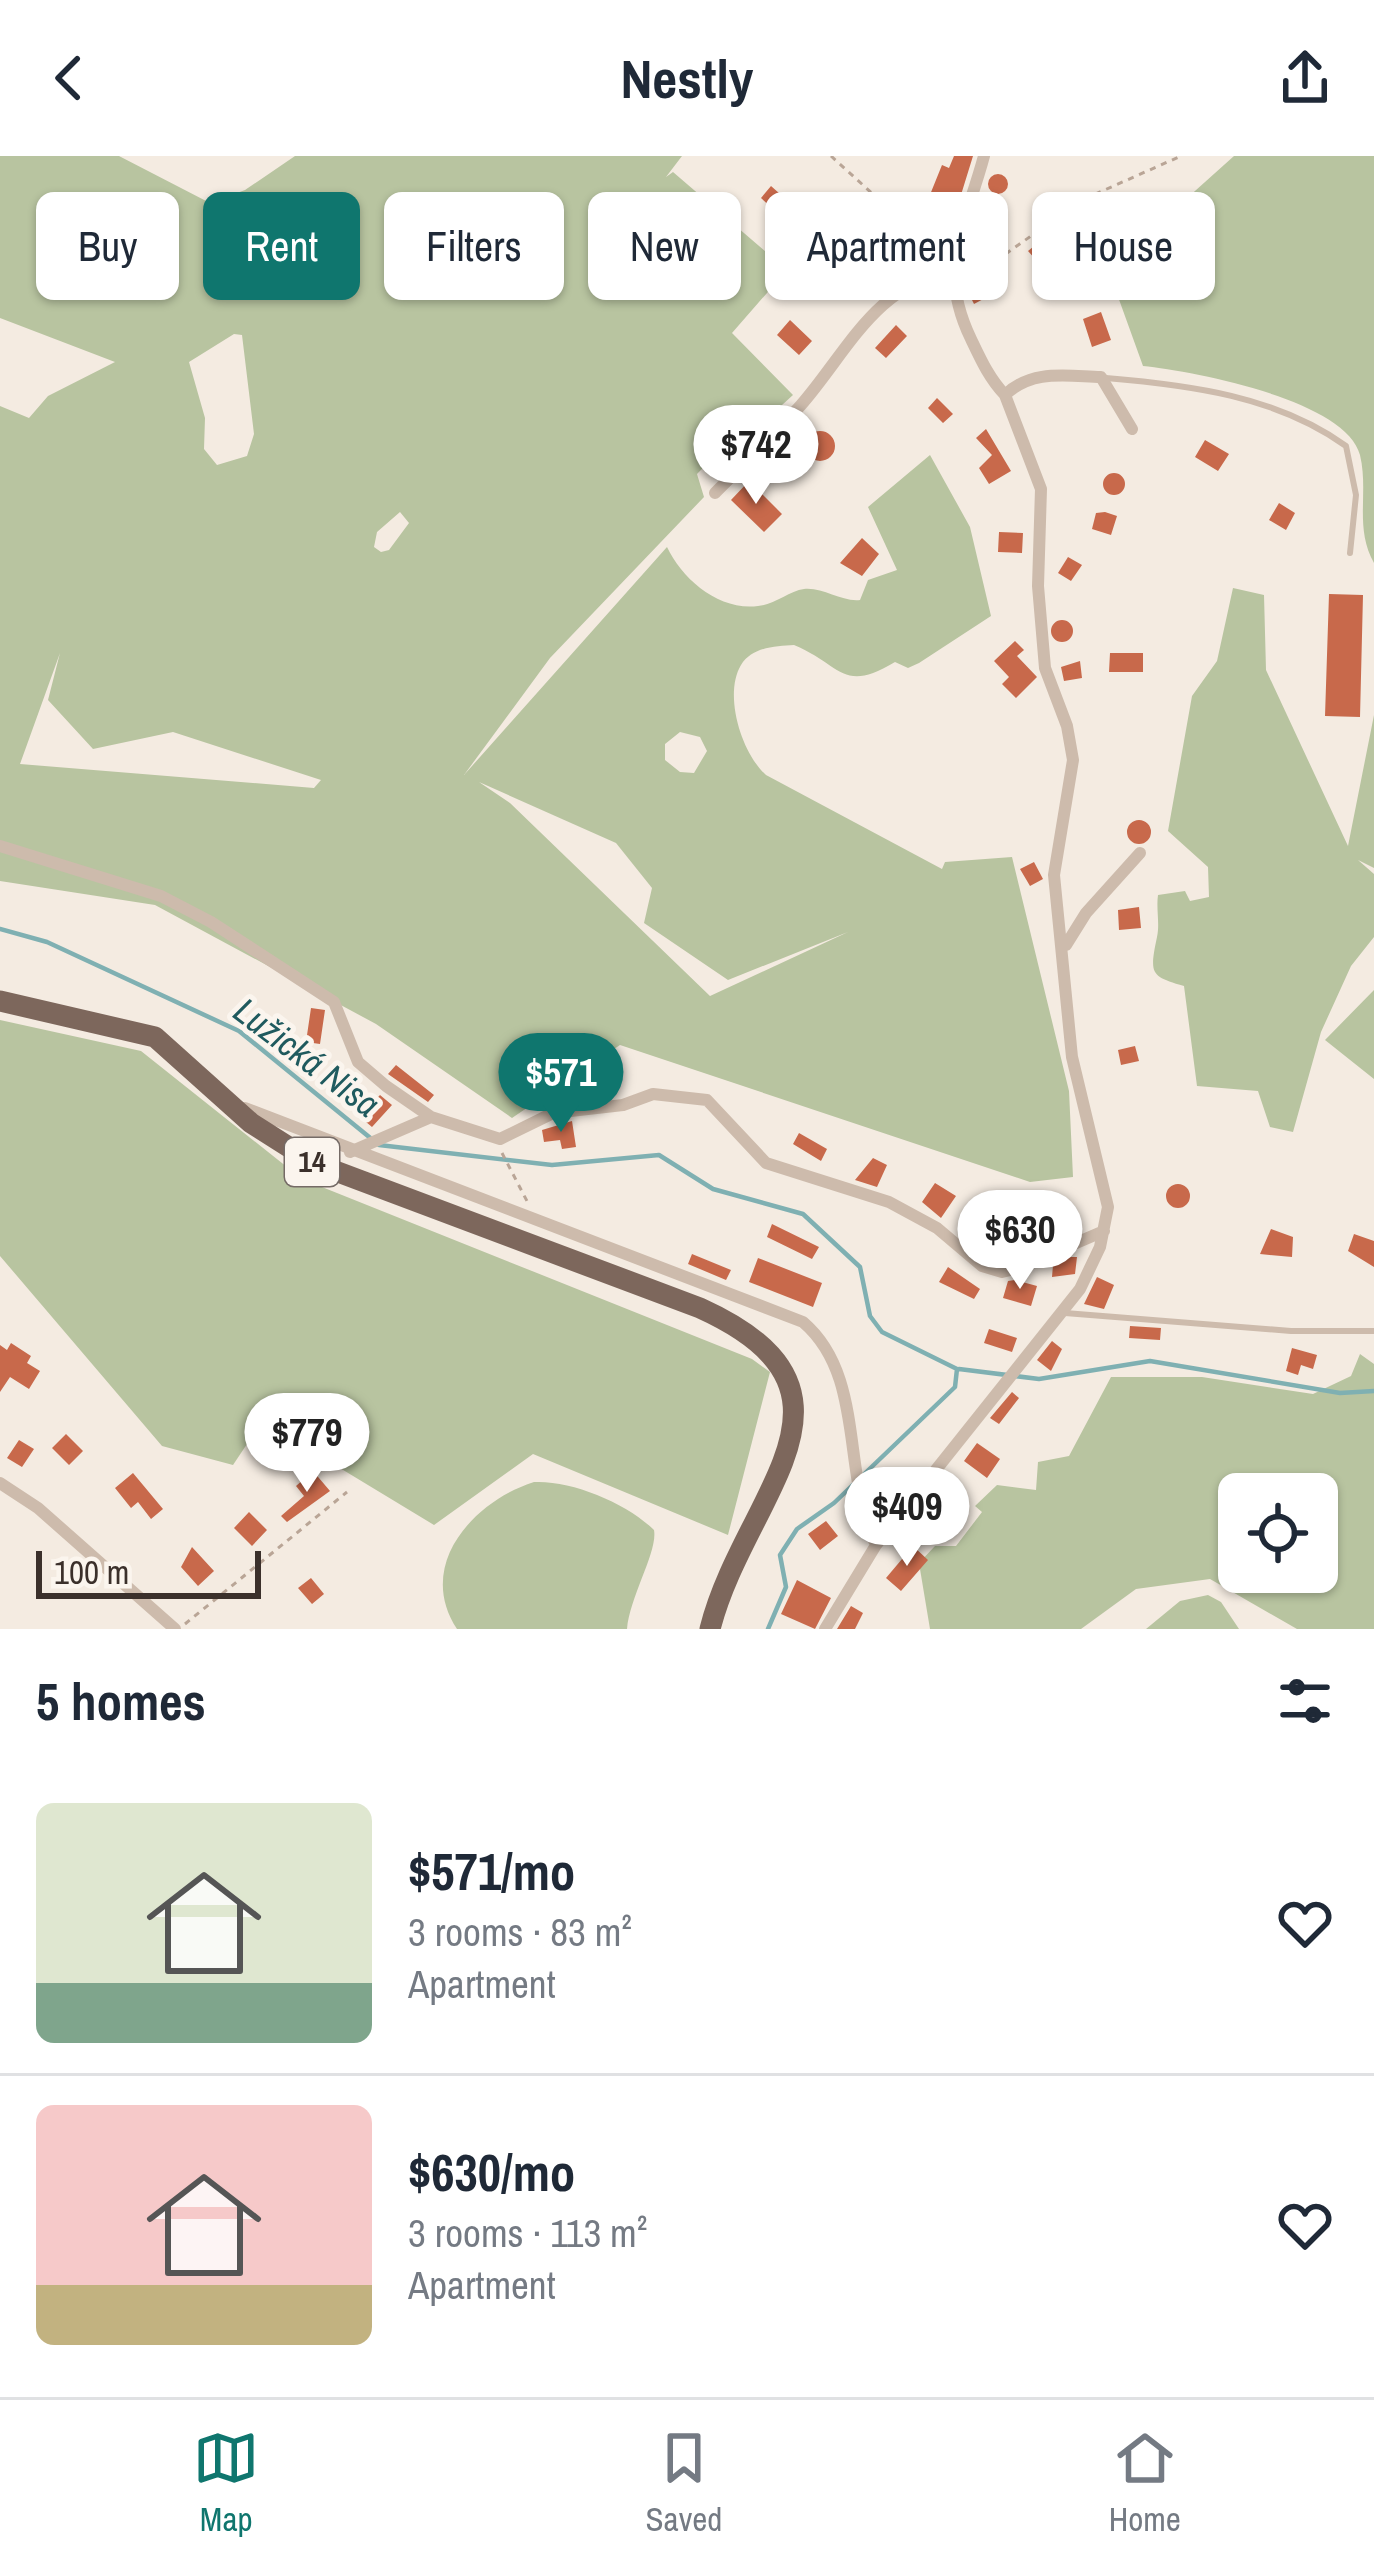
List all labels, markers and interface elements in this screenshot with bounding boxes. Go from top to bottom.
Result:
text: Nestly [621,42,753,115]
icon: back [36,45,102,111]
icon: share [1272,45,1338,111]
chip: Buy [36,192,179,300]
chip: Rent [203,192,360,300]
chip: Filters [384,192,564,300]
chip: New [588,192,741,300]
chip: Apartment [765,192,1008,300]
chip: House [1032,192,1215,300]
pin: $742 [685,405,827,507]
text: $742 [720,418,792,470]
water label: Lužická Nisa [224,986,390,1128]
pin: $571 [490,1033,632,1135]
text: $571 [525,1046,597,1098]
road number: 14 [285,1138,339,1186]
pin: $630 [949,1190,1091,1292]
text: $630 [984,1203,1056,1255]
pin: $779 [236,1393,378,1495]
text: $779 [271,1406,343,1458]
pin: $409 [836,1467,978,1569]
map controls [1218,1473,1338,1593]
button: locate [1218,1473,1338,1593]
text: $409 [871,1480,943,1532]
scale bar [36,1545,261,1598]
text: 100 m [54,1550,129,1594]
text: 5 homes [36,1667,206,1736]
icon: filters [1272,1668,1338,1734]
text: $571/mo [408,1837,575,1906]
icon: home [132,1851,276,1995]
icon: heart [1272,1890,1338,1956]
text: 3 rooms · 83 m² [408,1906,632,1958]
text: Apartment [408,1958,556,2010]
text: $630/mo [408,2138,575,2207]
icon: home [132,2153,276,2297]
icon: heart [1272,2192,1338,2258]
text: 3 rooms · 113 m² [408,2207,647,2259]
text: Apartment [408,2259,556,2311]
tab: Map [193,2425,259,2541]
tab: Saved [646,2425,722,2541]
tab: Home [1109,2425,1181,2541]

